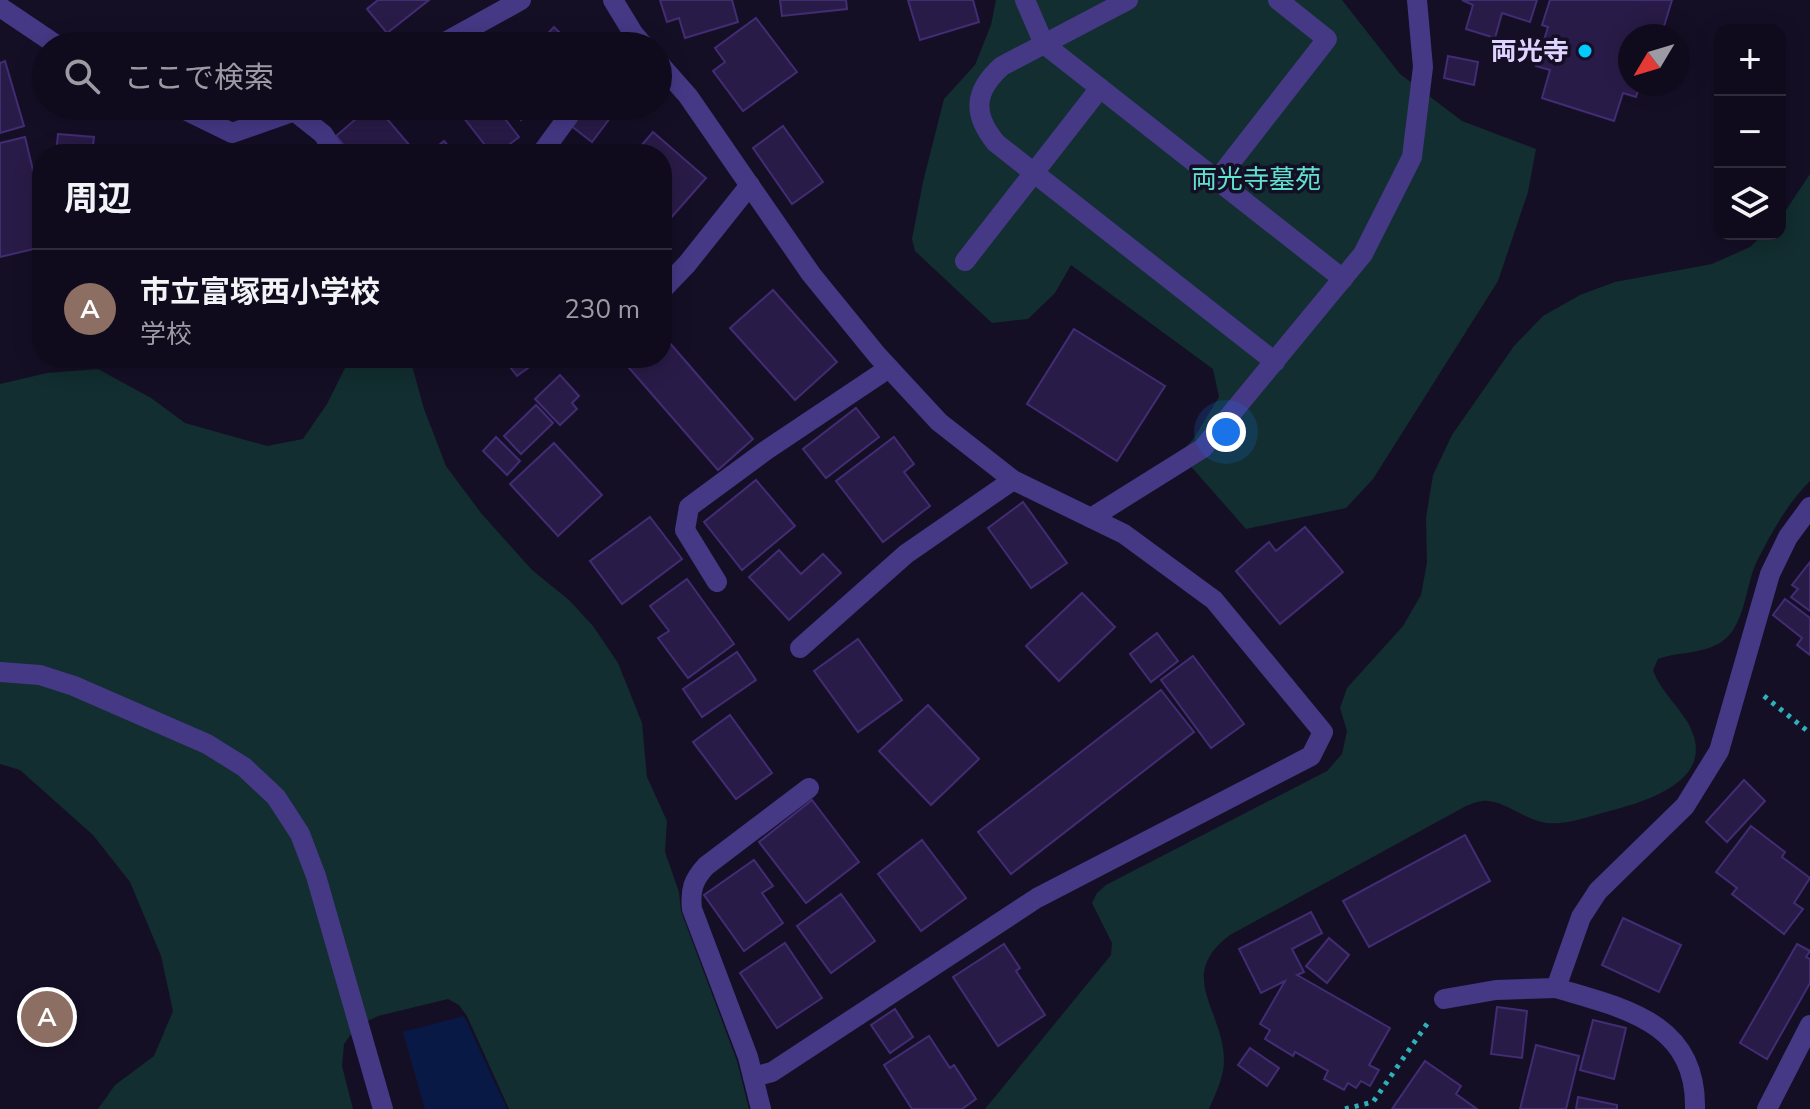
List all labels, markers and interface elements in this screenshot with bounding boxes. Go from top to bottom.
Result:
north arrow [1618,24,1690,96]
map controls [1714,24,1786,240]
button: + [1714,24,1786,96]
search box [32,32,672,120]
place label: 両光寺 [1491,34,1569,69]
marker: 両光寺 [1576,42,1594,60]
icon: search [60,54,104,98]
text: ここで検索 [124,58,274,99]
button: − [1714,96,1786,168]
park label: 両光寺墓苑 [1191,162,1321,197]
button: layers [1714,168,1786,240]
text: 周辺 [64,176,132,222]
text: 市立富塚西小学校 [140,272,380,313]
text: A [80,292,100,327]
text: 230 m [564,292,640,327]
text: 学校 [140,317,192,352]
your location [1206,412,1246,452]
pin: A [21,987,73,1047]

